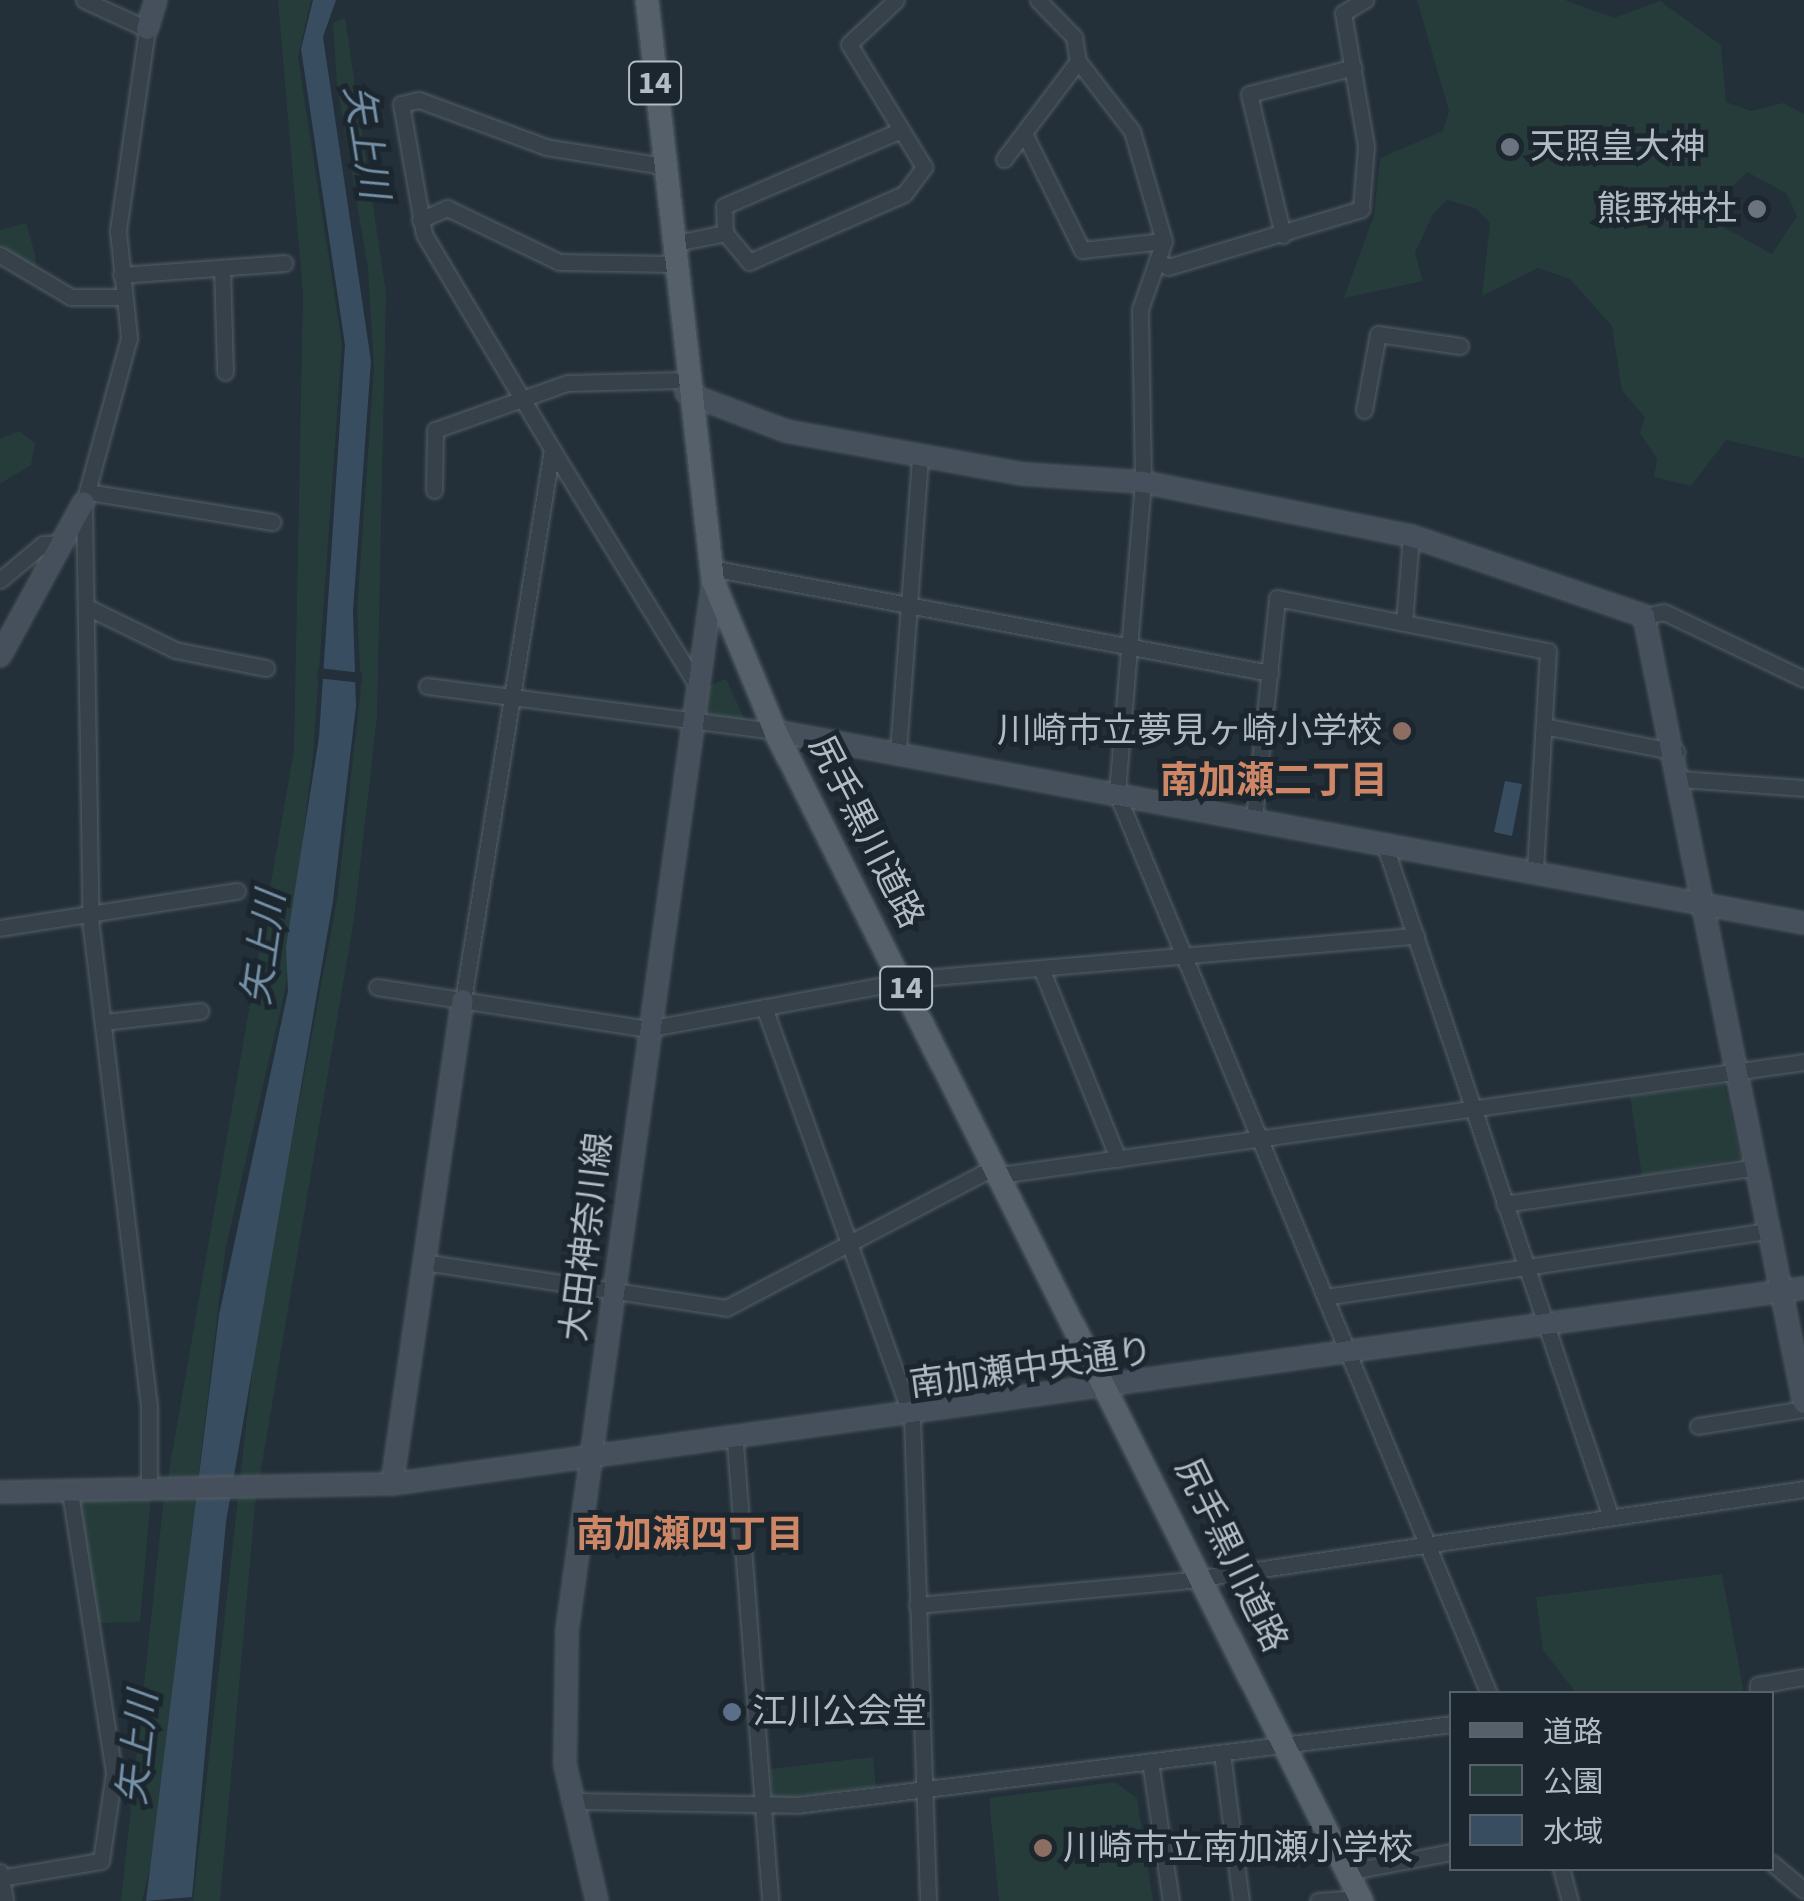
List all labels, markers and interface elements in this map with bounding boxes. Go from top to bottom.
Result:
road number: 14 [628,56,682,110]
water label: 矢上川 [334,82,396,202]
place label: 天照皇大神 [1530,126,1705,168]
marker: 天照皇大神 [1499,136,1521,158]
place label: 熊野神社 [1597,188,1737,230]
marker: 熊野神社 [1746,198,1768,220]
place label: 川崎市立夢見ヶ崎小学校 [997,710,1382,752]
marker: 川崎市立夢見ヶ崎小学校 [1391,720,1413,742]
street label: 尻手黒川道路 [800,729,932,935]
district label: 南加瀬二丁目 [1160,759,1388,805]
water label: 矢上川 [234,888,296,1008]
road number: 14 [878,961,934,1015]
street label: 大田神奈川線 [553,1130,621,1344]
street label: 南加瀬中央通り [907,1330,1155,1406]
street label: 尻手黒川道路 [1166,1451,1296,1659]
district label: 南加瀬四丁目 [576,1513,804,1559]
water label: 矢上川 [110,1689,168,1807]
place label: 江川公会堂 [752,1691,927,1733]
legend [1449,1691,1774,1871]
marker: 江川公会堂 [721,1701,743,1723]
text: 道路 [1543,1711,1603,1754]
text: 公園 [1543,1761,1603,1804]
text: 水域 [1543,1811,1603,1854]
place label: 川崎市立南加瀬小学校 [1063,1827,1413,1869]
marker: 川崎市立南加瀬小学校 [1032,1837,1054,1859]

